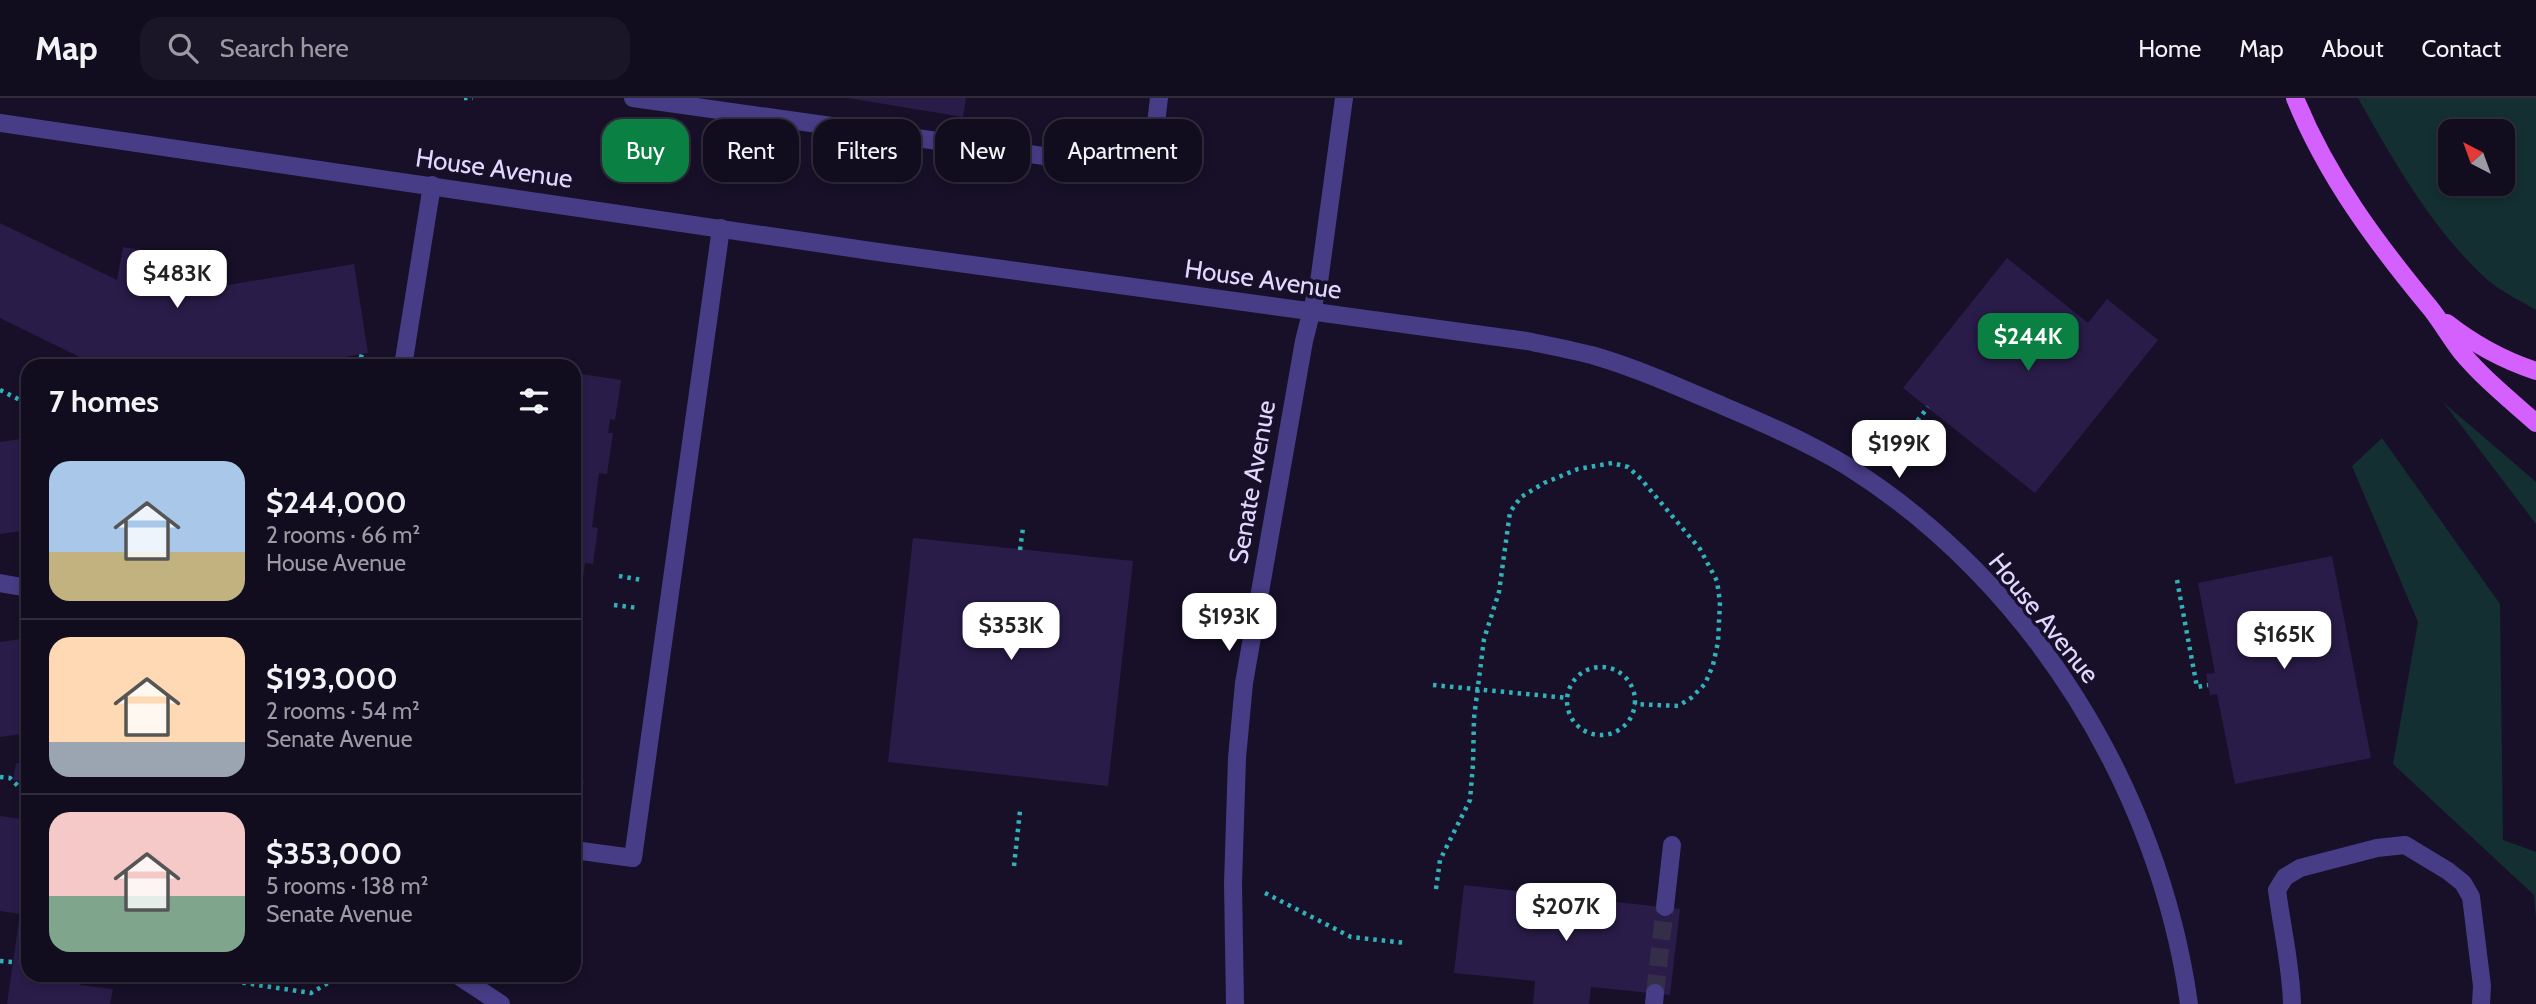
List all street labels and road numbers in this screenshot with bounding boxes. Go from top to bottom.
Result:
street label: House Avenue [413,141,575,195]
street label: House Avenue [1182,252,1344,306]
street label: Senate Avenue [1222,398,1282,566]
street label: House Avenue [1982,546,2106,690]

